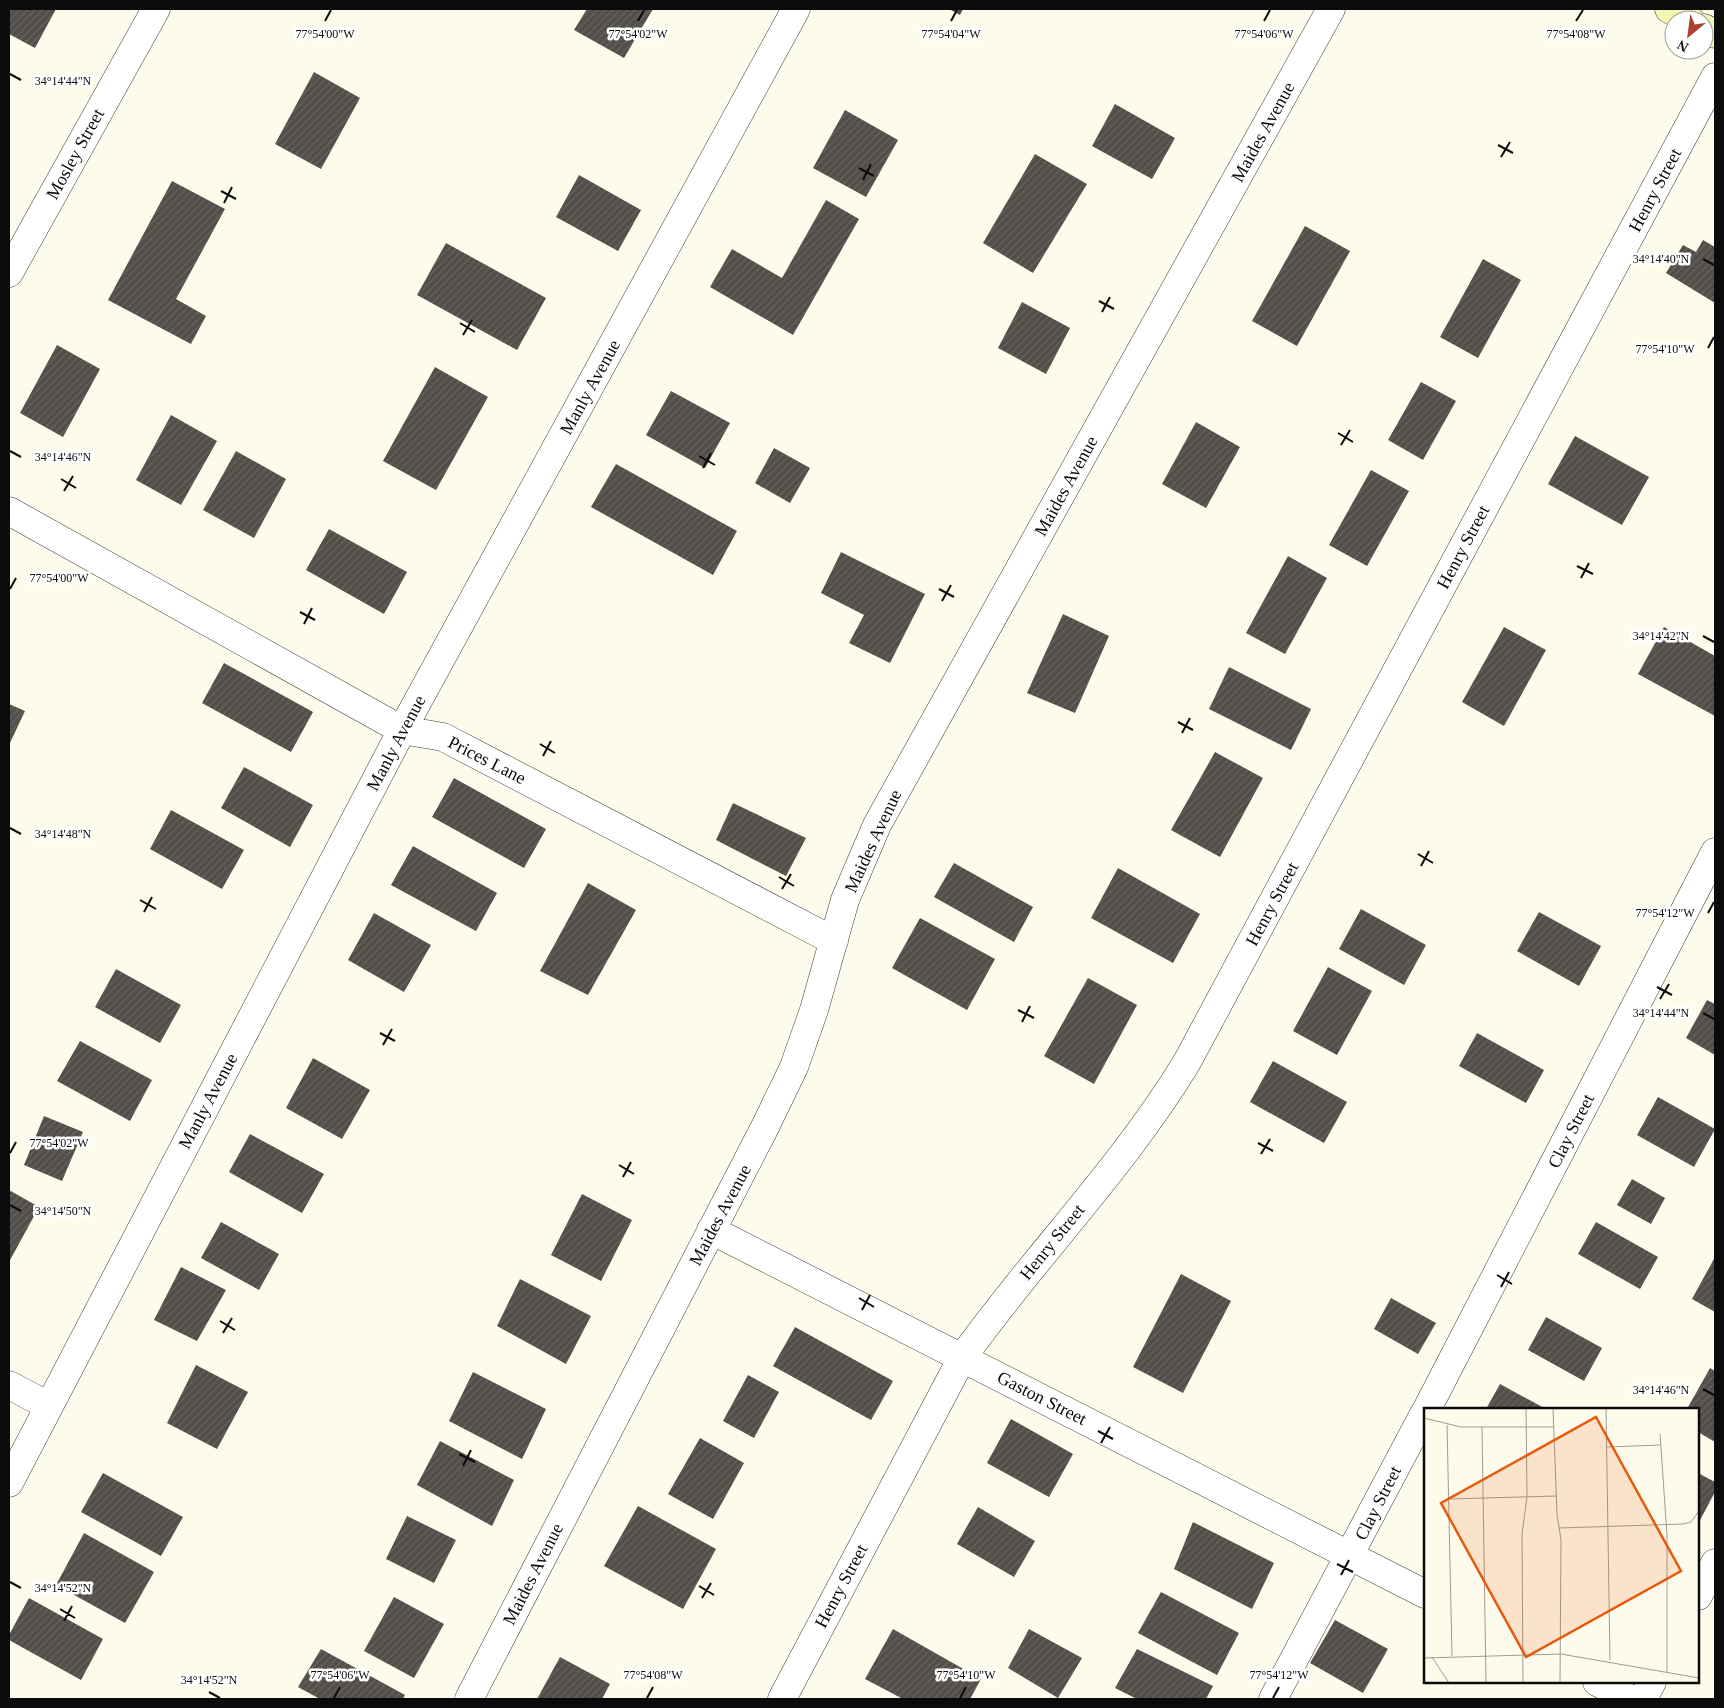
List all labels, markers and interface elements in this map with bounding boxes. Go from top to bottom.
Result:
north arrow [1664,10,1714,60]
text: 77°54'00"W [295,27,355,41]
text: 77°54'02"W [608,27,668,41]
text: 77°54'04"W [921,27,981,41]
text: 77°54'06"W [1234,27,1294,41]
text: 77°54'08"W [1546,27,1606,41]
text: N [1675,37,1691,55]
text: 34°14'44"N [35,74,92,88]
street label: Maides Avenue [1227,79,1299,185]
street label: Mosley Street [42,105,108,203]
street label: Henry Street [1625,145,1685,235]
text: 34°14'40"N [1633,252,1690,266]
street label: Manly Avenue [556,336,624,438]
text: 77°54'10"W [1635,342,1695,356]
street label: Maides Avenue [1030,433,1102,539]
text: 34°14'46"N [35,450,92,464]
street label: Henry Street [1433,502,1493,592]
text: 77°54'00"W [29,571,89,585]
text: 34°14'42"N [1633,629,1690,643]
street label: Manly Avenue [362,692,430,794]
street label: Prices Lane [445,732,529,788]
street label: Maides Avenue [840,786,906,896]
text: 34°14'48"N [35,827,92,841]
street label: Henry Street [1242,859,1302,949]
text: 77°54'12"W [1635,906,1695,920]
text: 34°14'44"N [1633,1006,1690,1020]
street label: Manly Avenue [174,1050,242,1152]
street label: Clay Street [1544,1091,1598,1171]
text: 77°54'02"W [29,1136,89,1150]
street label: Maides Avenue [685,1161,755,1269]
street label: Henry Street [1015,1200,1089,1284]
text: 34°14'50"N [35,1204,92,1218]
street label: Gaston Street [994,1367,1090,1429]
text: 34°14'46"N [1633,1383,1690,1397]
inset map [1424,1408,1699,1683]
street label: Clay Street [1351,1463,1405,1543]
street label: Maides Avenue [499,1520,567,1628]
street label: Henry Street [811,1541,871,1631]
text: 34°14'52"N [35,1581,92,1595]
text: 77°54'06"W [310,1668,370,1682]
text: 77°54'08"W [623,1668,683,1682]
text: 77°54'10"W [936,1668,996,1682]
text: 77°54'12"W [1249,1668,1309,1682]
text: 34°14'52"N [181,1673,238,1687]

